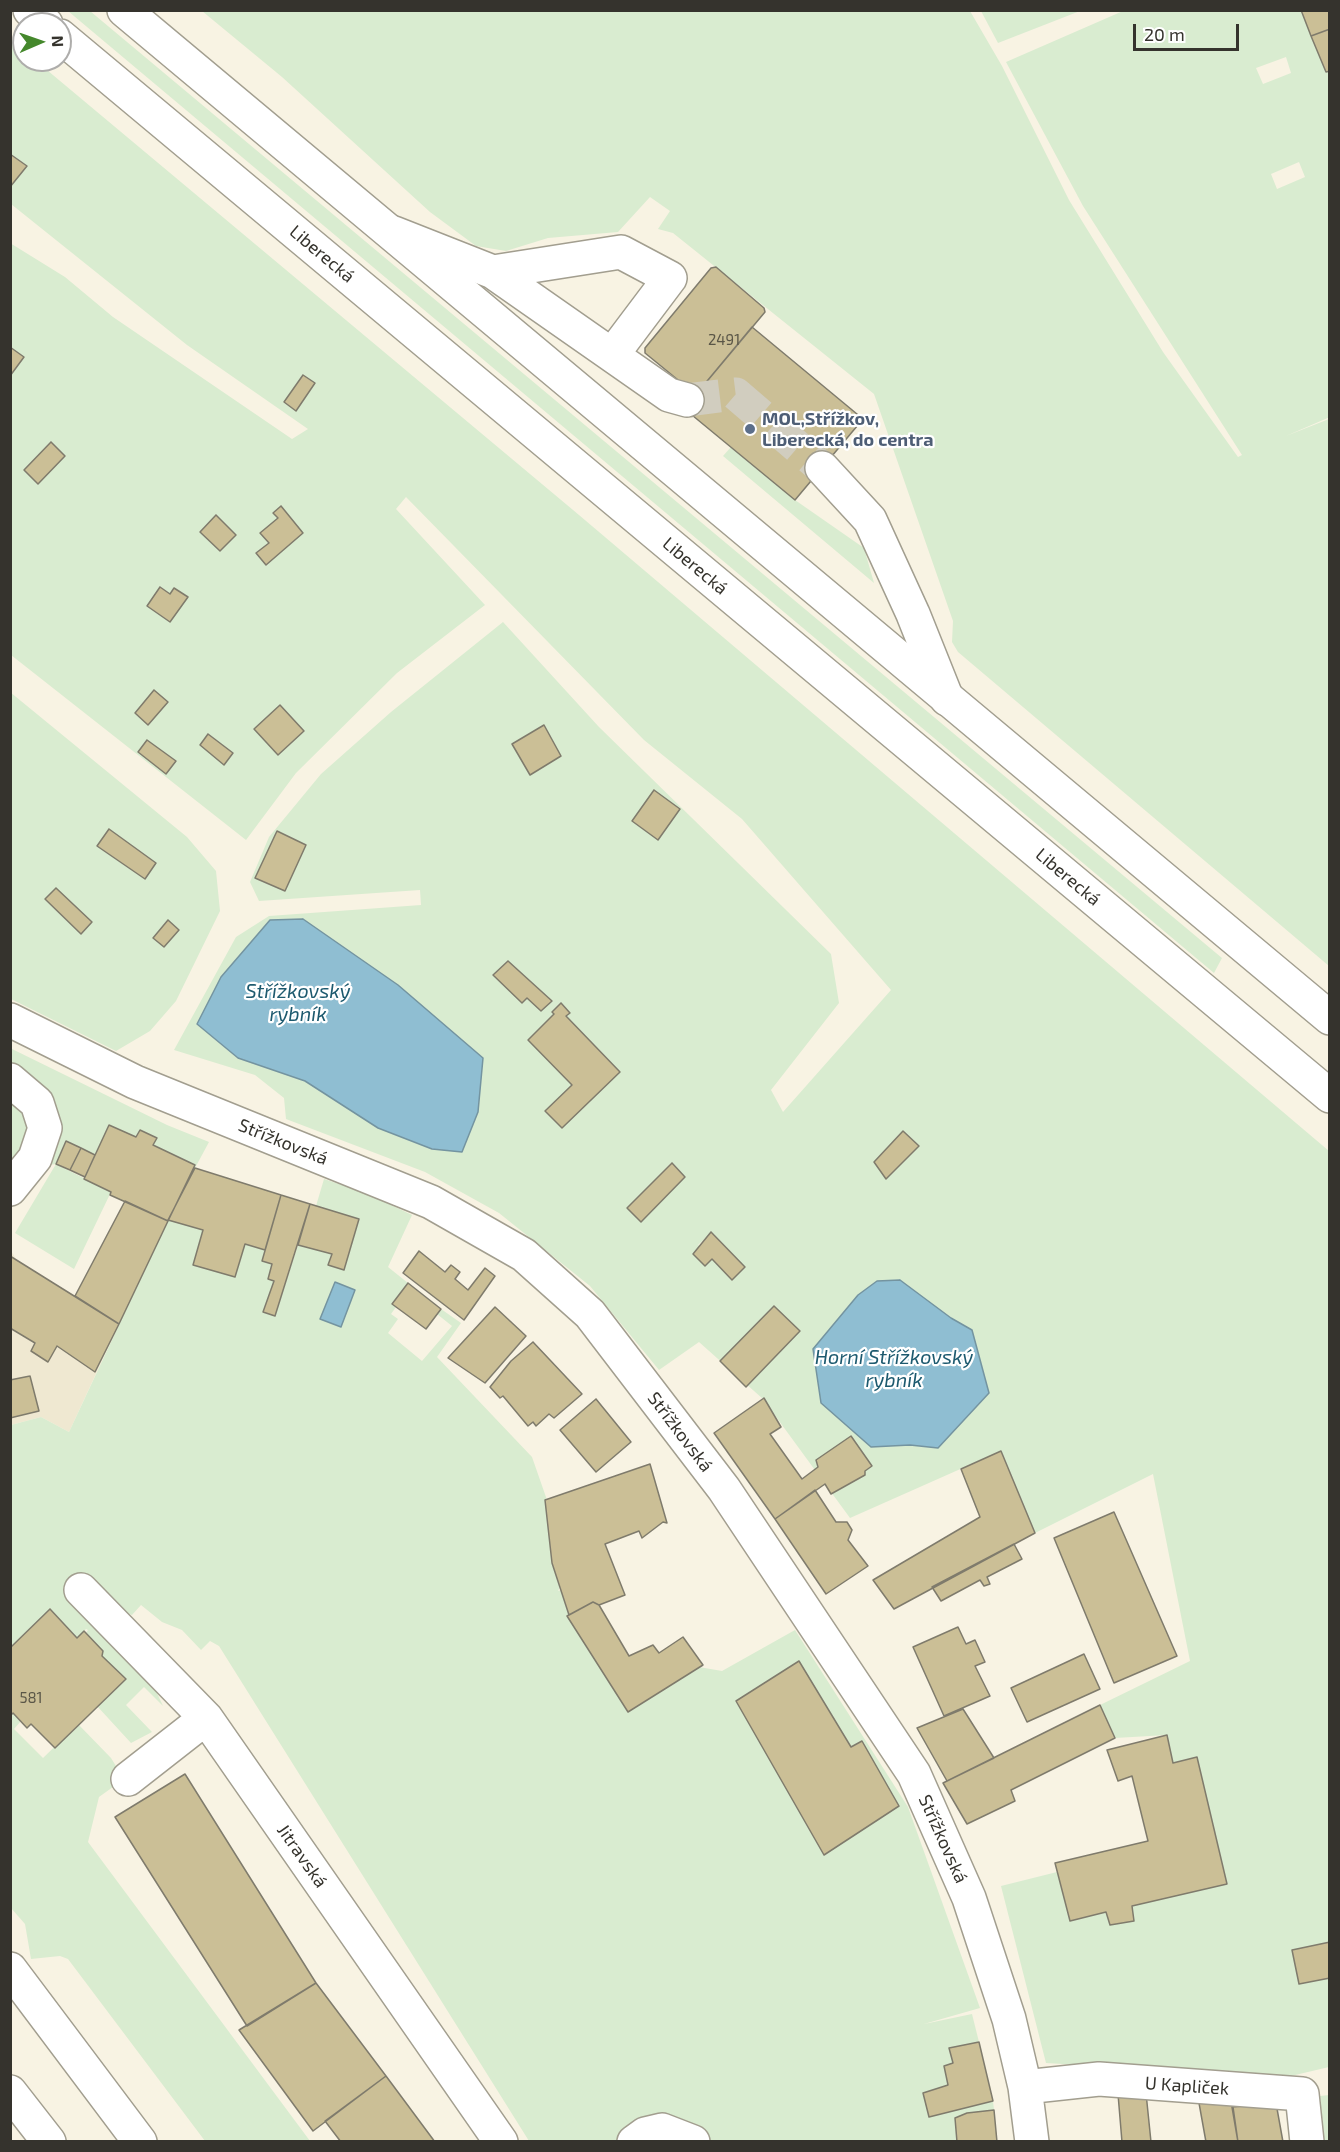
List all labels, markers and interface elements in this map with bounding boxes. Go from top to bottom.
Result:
north arrow [12,12,72,72]
scale bar [1136,12,1242,50]
text: 20 m [1144,23,1185,45]
text: N [49,35,68,48]
street label: Liberecká [285,221,359,287]
house number: 2491 [708,331,740,349]
place label: MOL,Střížkov, Liberecká, do centra [762,408,933,450]
marker: MOL,Střížkov, Liberecká, do centra [743,422,757,436]
street label: Liberecká [658,533,732,599]
street label: Liberecká [1031,844,1105,910]
water label: Střížkovský rybník [246,979,350,1026]
street label: Střížkovská [235,1114,331,1170]
water label: Horní Střížkovský rybník [815,1345,973,1392]
street label: Střížkovská [643,1388,717,1476]
house number: 581 [19,1689,43,1707]
street label: Střížkovská [914,1791,972,1887]
street label: Jitravská [272,1820,332,1892]
street label: U Kapliček [1144,2072,1230,2100]

